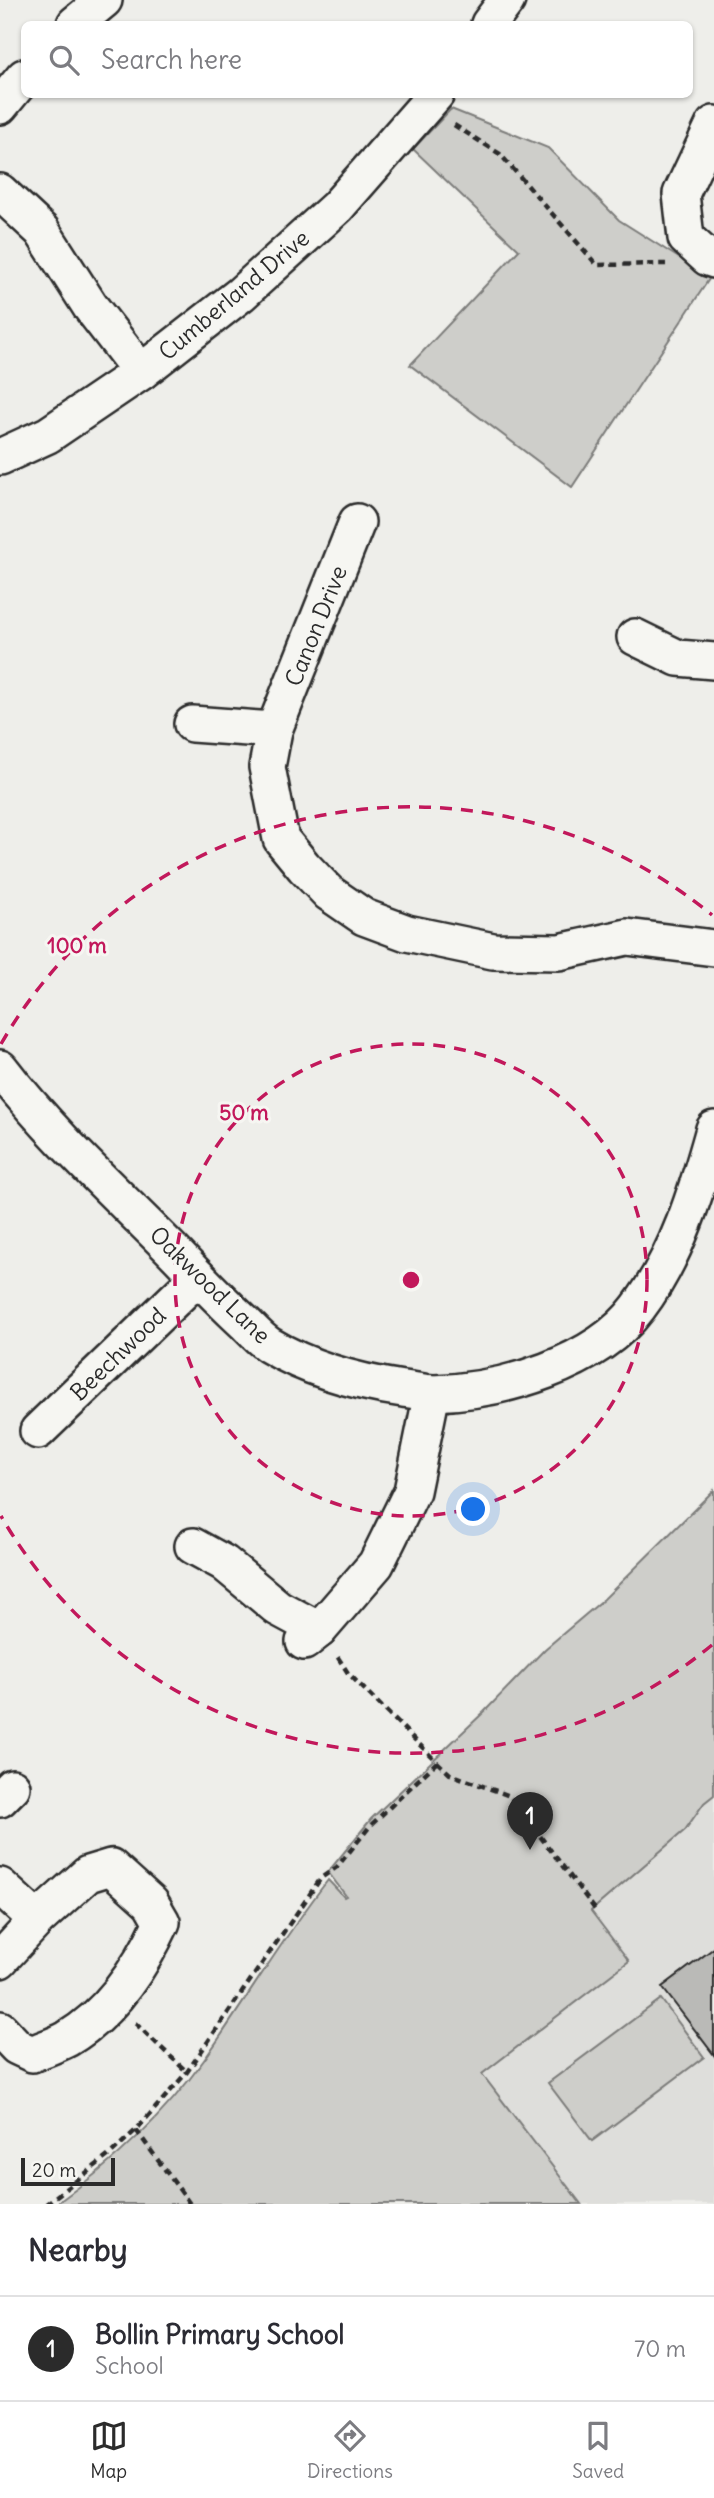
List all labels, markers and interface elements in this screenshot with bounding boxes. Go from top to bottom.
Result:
search box [21,21,693,98]
icon: search [45,41,83,79]
text: Search here [101,43,242,76]
street label: Cumberland Drive [152,223,315,366]
street label: Canon Drive [278,561,353,690]
text: 100 m [47,932,107,959]
text: 50 m [219,1099,269,1126]
street label: Oakwood Lane [144,1220,277,1350]
centre of rings [399,1268,423,1292]
street label: Beechwood [64,1301,172,1406]
your location [456,1492,490,1526]
pin: 1 [507,1792,553,1850]
scale bar [21,2155,116,2187]
text: 20 m [32,2158,76,2182]
text: Nearby [28,2231,128,2269]
text: Bollin Primary School [95,2318,344,2351]
text: 1 [46,2334,56,2363]
text: 70 m [634,2334,686,2363]
text: School [95,2351,164,2380]
tab: Map [90,2417,128,2483]
tab: Directions [307,2417,393,2483]
tab: Saved [572,2417,624,2483]

